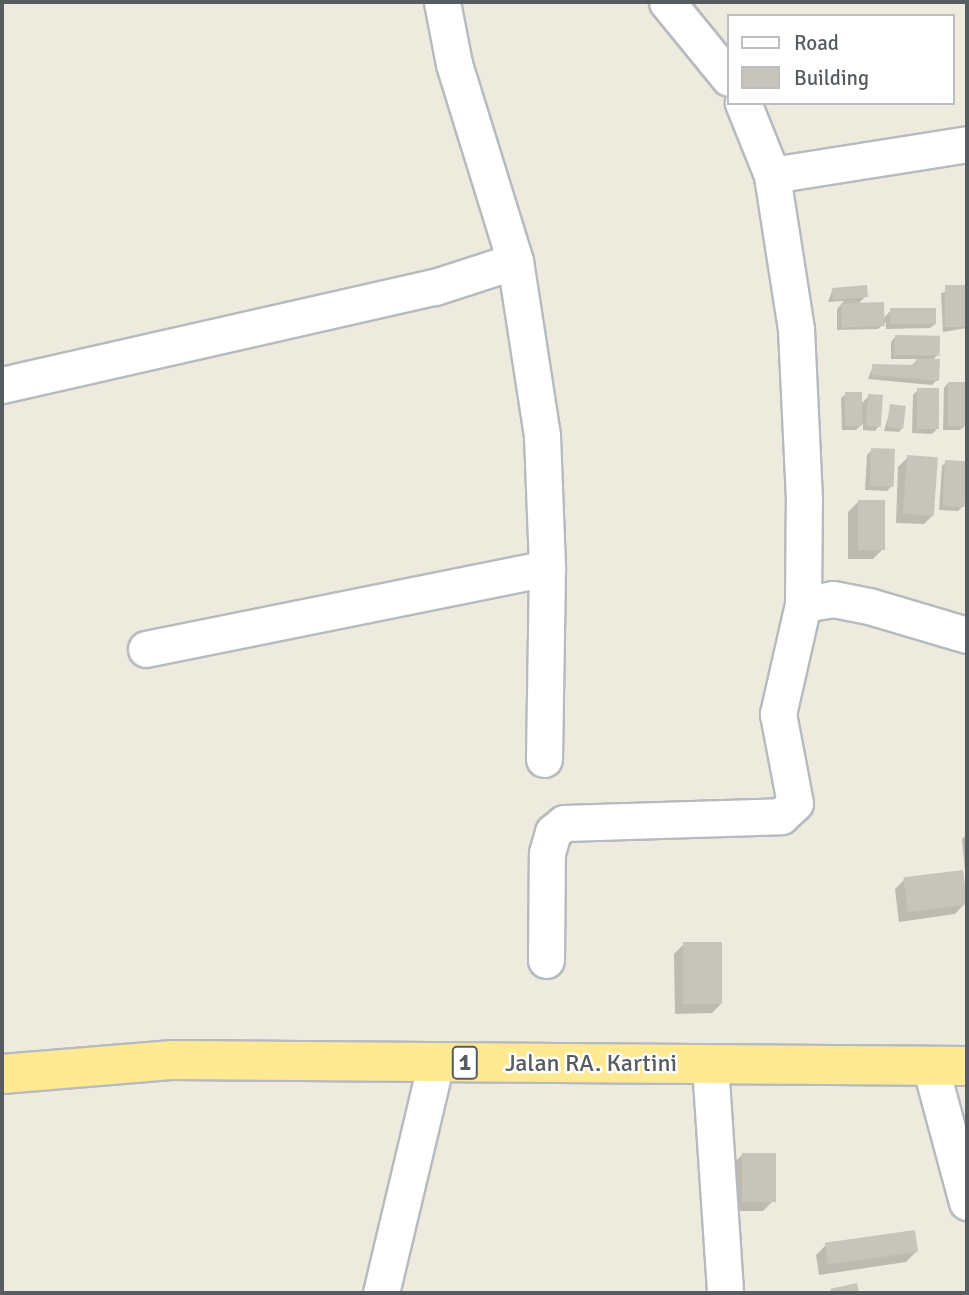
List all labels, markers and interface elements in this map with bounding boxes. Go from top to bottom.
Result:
legend [727,14,955,105]
text: Road [794,30,839,56]
text: Building [794,65,869,91]
road number: 1 [451,1044,479,1082]
street label: Jalan RA. Kartini [505,1050,677,1078]

